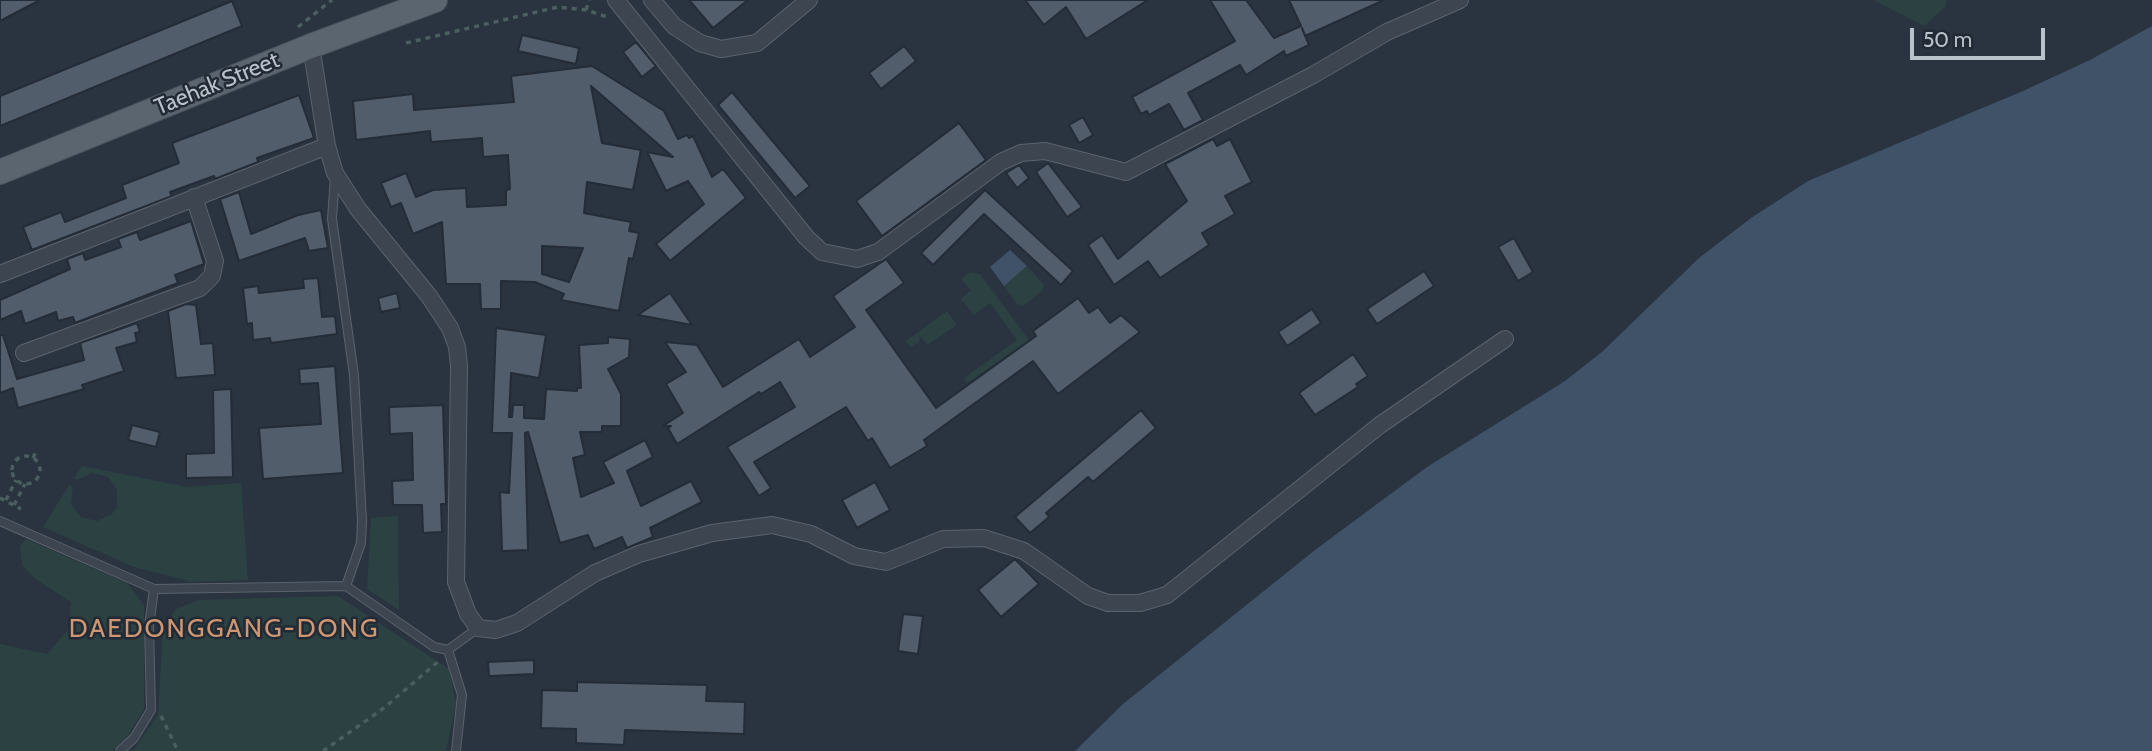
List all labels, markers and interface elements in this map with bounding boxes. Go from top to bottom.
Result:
scale bar [1914,14,2049,58]
text: 50 m [1923,27,1972,52]
street label: Taehak Street [151,47,283,121]
district label: DAEDONGGANG-DONG [71,613,377,645]

